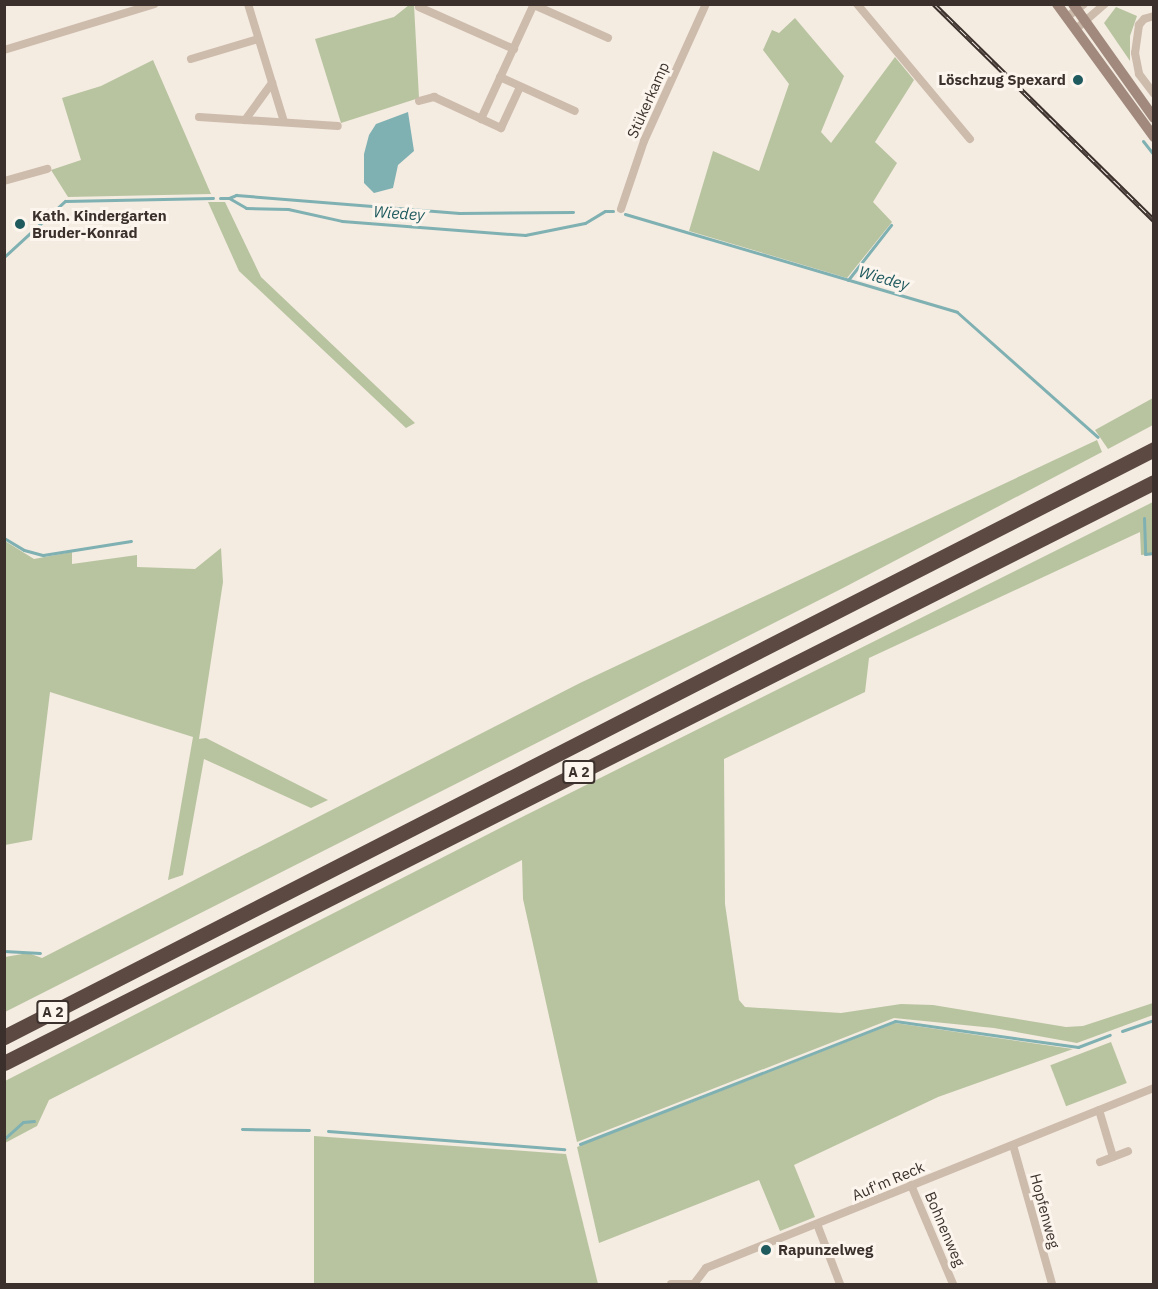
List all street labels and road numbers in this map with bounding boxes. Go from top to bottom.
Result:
street label: Stükerkamp [623,59,673,141]
road number: A 2 [561,761,597,783]
road number: A 2 [35,1001,71,1023]
street label: Auf'm Reck [849,1158,927,1204]
street label: Hopfenweg [1026,1172,1064,1250]
street label: Bohnenweg [921,1189,969,1269]

